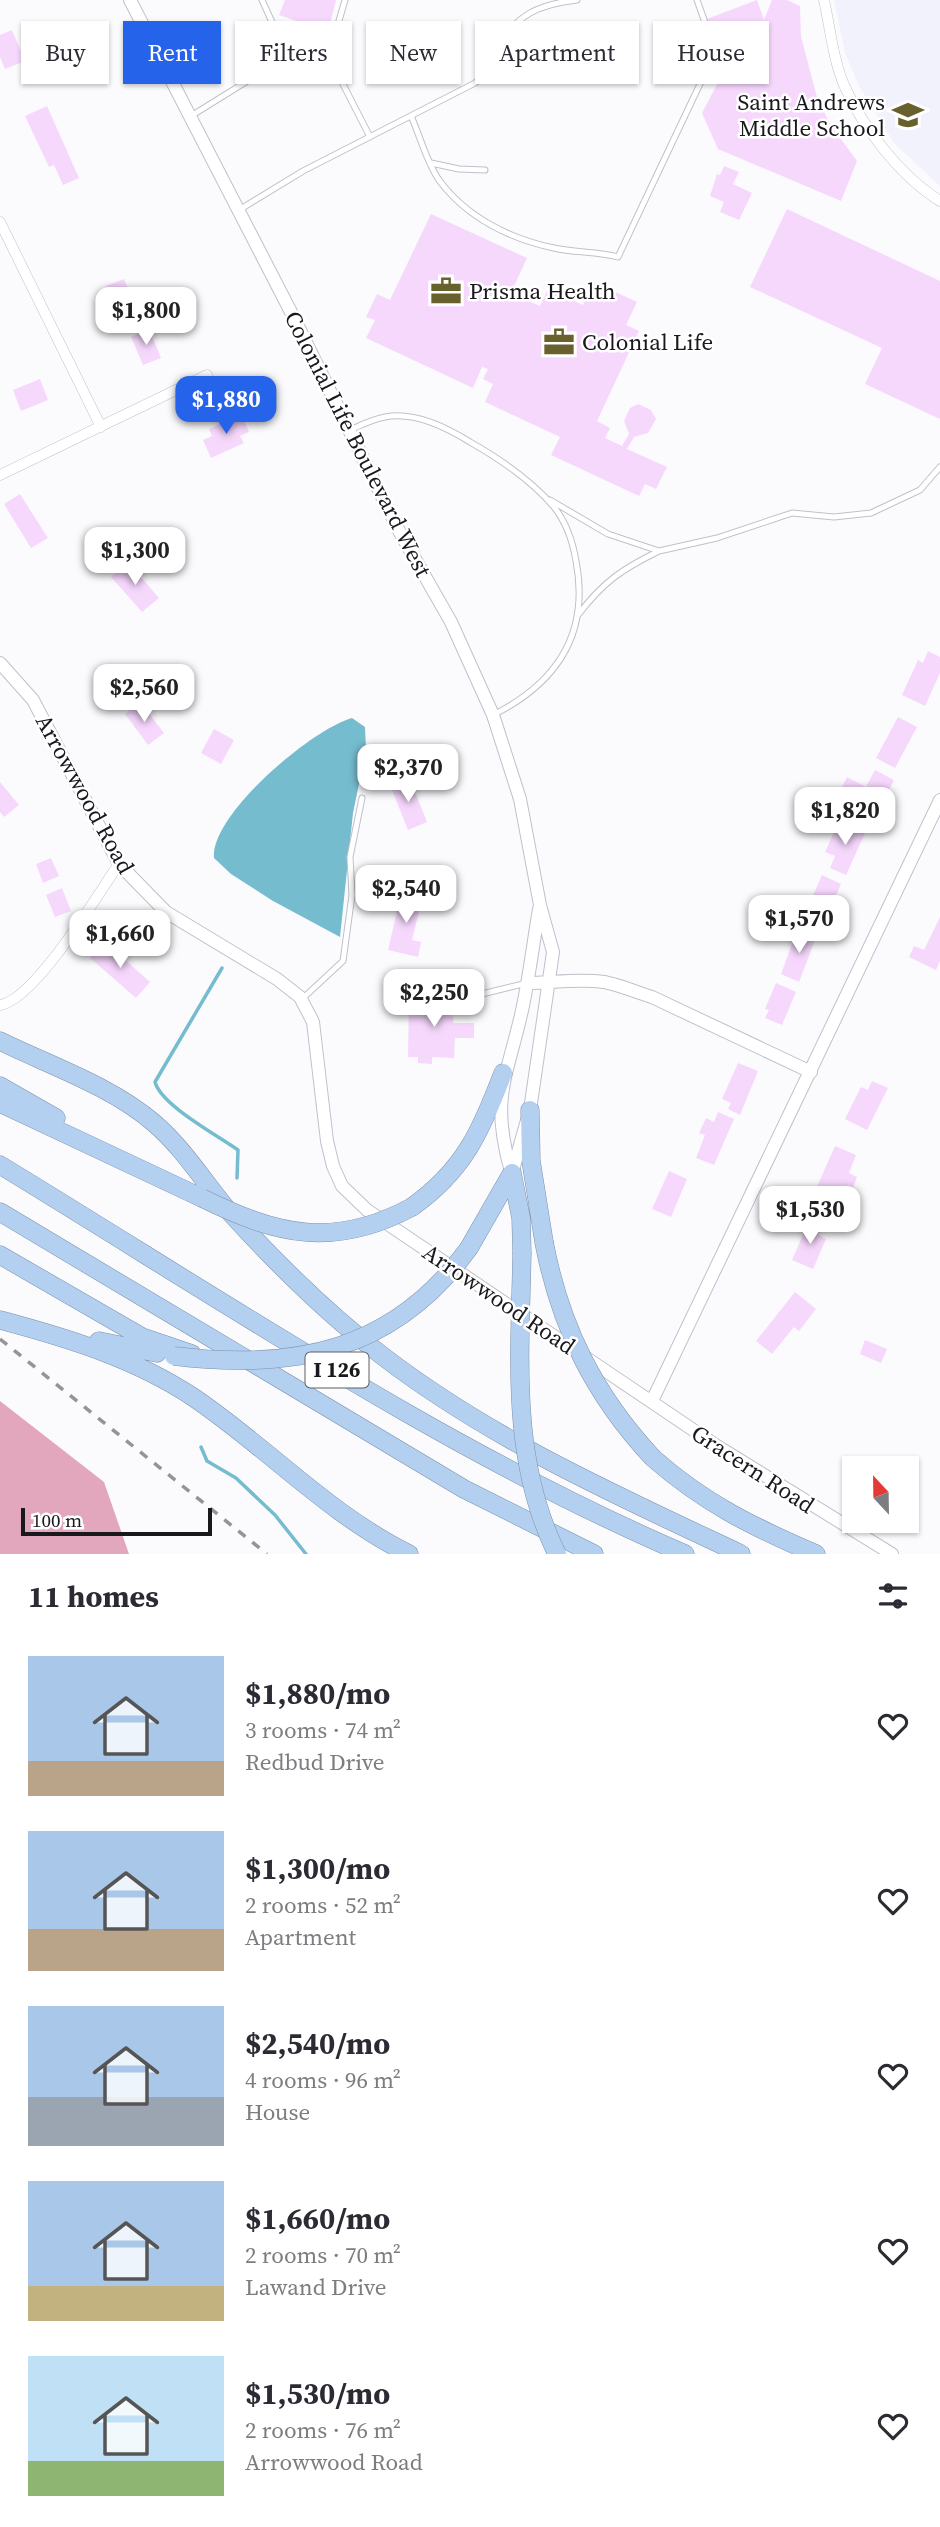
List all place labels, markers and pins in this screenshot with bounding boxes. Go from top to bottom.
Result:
place label: Saint Andrews Middle School [737,86,885,144]
school or university icon: Saint Andrews Middle School [891,98,925,132]
office icon: Prisma Health [429,274,463,308]
place label: Prisma Health [469,275,616,307]
pin: $1,800 [89,288,203,347]
office icon: Colonial Life [542,325,576,359]
place label: Colonial Life [582,326,713,358]
pin: $1,880 [169,376,283,436]
pin: $1,300 [78,528,192,587]
pin: $2,560 [87,664,201,724]
pin: $2,370 [351,744,465,804]
pin: $1,820 [788,788,902,847]
pin: $2,540 [349,866,463,925]
pin: $1,570 [742,895,856,955]
pin: $1,660 [63,911,177,970]
pin: $2,250 [377,970,491,1029]
pin: $1,530 [753,1186,867,1246]

